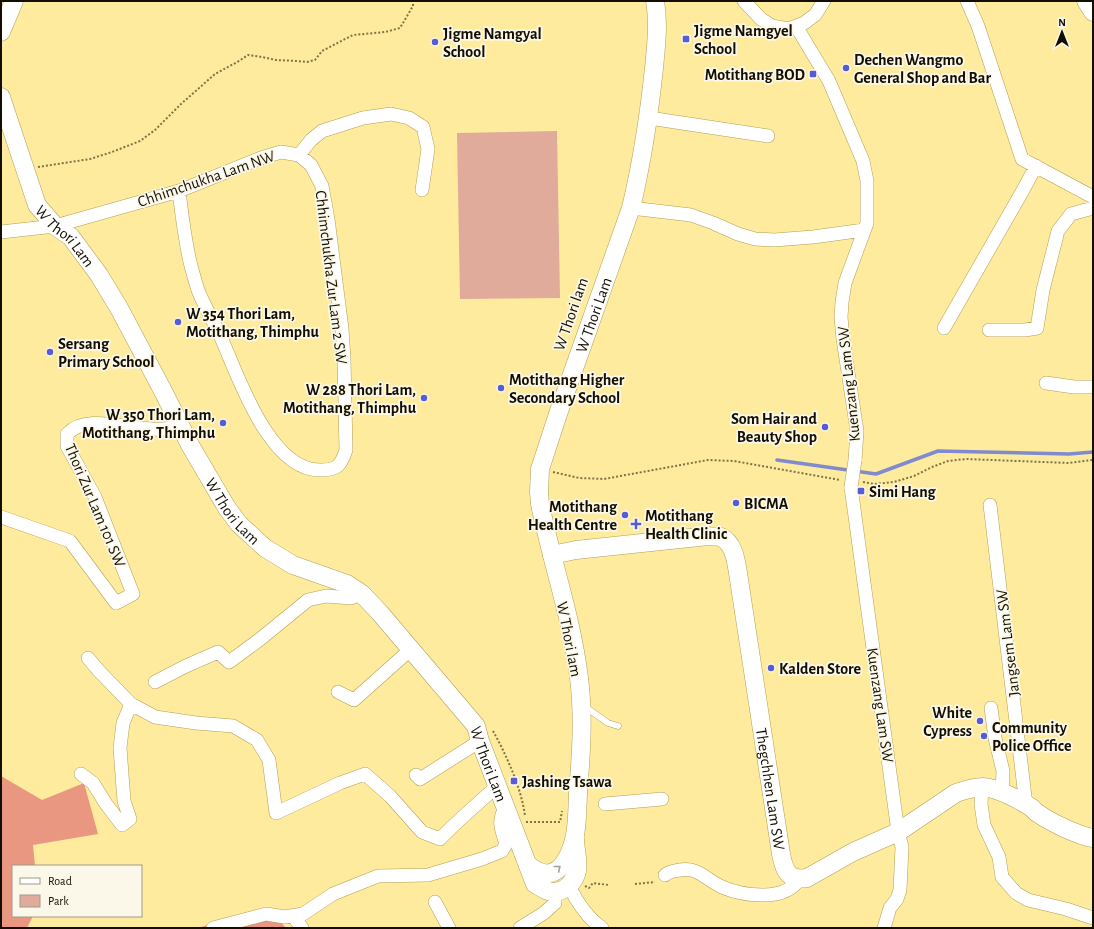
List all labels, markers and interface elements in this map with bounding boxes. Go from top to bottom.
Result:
north arrow [1042,12,1082,52]
text: N [1058,17,1066,28]
place label: Jigme Namgyel School [694,23,793,57]
place label: Jigme Namgyal School [443,26,542,60]
marker: Jigme Namgyel School [681,34,691,44]
marker: Jigme Namgyal School [430,37,440,47]
place label: Dechen Wangmo General Shop and Bar [854,52,991,86]
marker: Dechen Wangmo General Shop and Bar [841,63,851,73]
place label: Motithang BOD [705,67,806,83]
marker: Motithang BOD [808,69,818,79]
street label: Chhimchukha Lam NW [136,148,278,210]
street label: Chhimchukha Zur Lam 2 SW [312,189,350,366]
street label: W Thori Lam [32,202,97,270]
street label: W Thori Lam [573,275,615,355]
street label: W Thori lam [551,276,591,353]
place label: W 354 Thori Lam, Motithang, Thimphu [186,306,320,340]
marker: W 354 Thori Lam, Motithang, Thimphu [173,317,183,327]
street label: Kuenzang Lam SW [835,325,863,442]
place label: Sersang Primary School [58,336,155,371]
marker: Sersang Primary School [45,347,55,357]
place label: Motithang Higher Secondary School [509,372,625,407]
place label: W 288 Thori Lam, Motithang, Thimphu [283,382,417,416]
marker: Motithang Higher Secondary School [496,383,506,393]
marker: W 288 Thori Lam, Motithang, Thimphu [419,393,429,403]
place label: W 350 Thori Lam, Motithang, Thimphu [82,407,216,441]
place label: Som Hair and Beauty Shop [731,411,818,446]
marker: W 350 Thori Lam, Motithang, Thimphu [218,418,228,428]
marker: Som Hair and Beauty Shop [820,422,830,432]
street label: Thori Zur Lam 101 SW [62,441,129,570]
street label: W Thori Lam [202,475,262,548]
place label: Simi Hang [869,484,937,500]
marker: Simi Hang [856,486,866,496]
place label: BICMA [744,496,789,512]
marker: BICMA [731,498,741,508]
place label: Motithang Health Centre [528,499,618,533]
place label: Motithang Health Clinic [645,508,727,542]
marker: Motithang Health Centre [620,510,630,520]
marker: Motithang Health Clinic [630,518,642,530]
street label: Jangsem Lam SW [993,588,1023,697]
street label: W Thori lam [554,600,584,678]
street label: Kuenzang Lam SW [864,647,896,764]
place label: Kalden Store [779,661,862,677]
marker: Kalden Store [766,663,776,673]
place label: White Cypress [923,705,972,740]
marker: White Cypress [975,716,985,726]
place label: Community Police Office [992,720,1072,754]
street label: W Thori Lam [467,725,510,804]
street label: Thegchhen Lam SW [753,727,787,852]
marker: Community Police Office [979,731,989,741]
place label: Jashing Tsawa [522,774,612,790]
marker: Jashing Tsawa [509,776,519,786]
legend [12,865,142,917]
one-way arrow [553,866,560,873]
text: Road [48,875,72,887]
text: Park [48,895,69,907]

